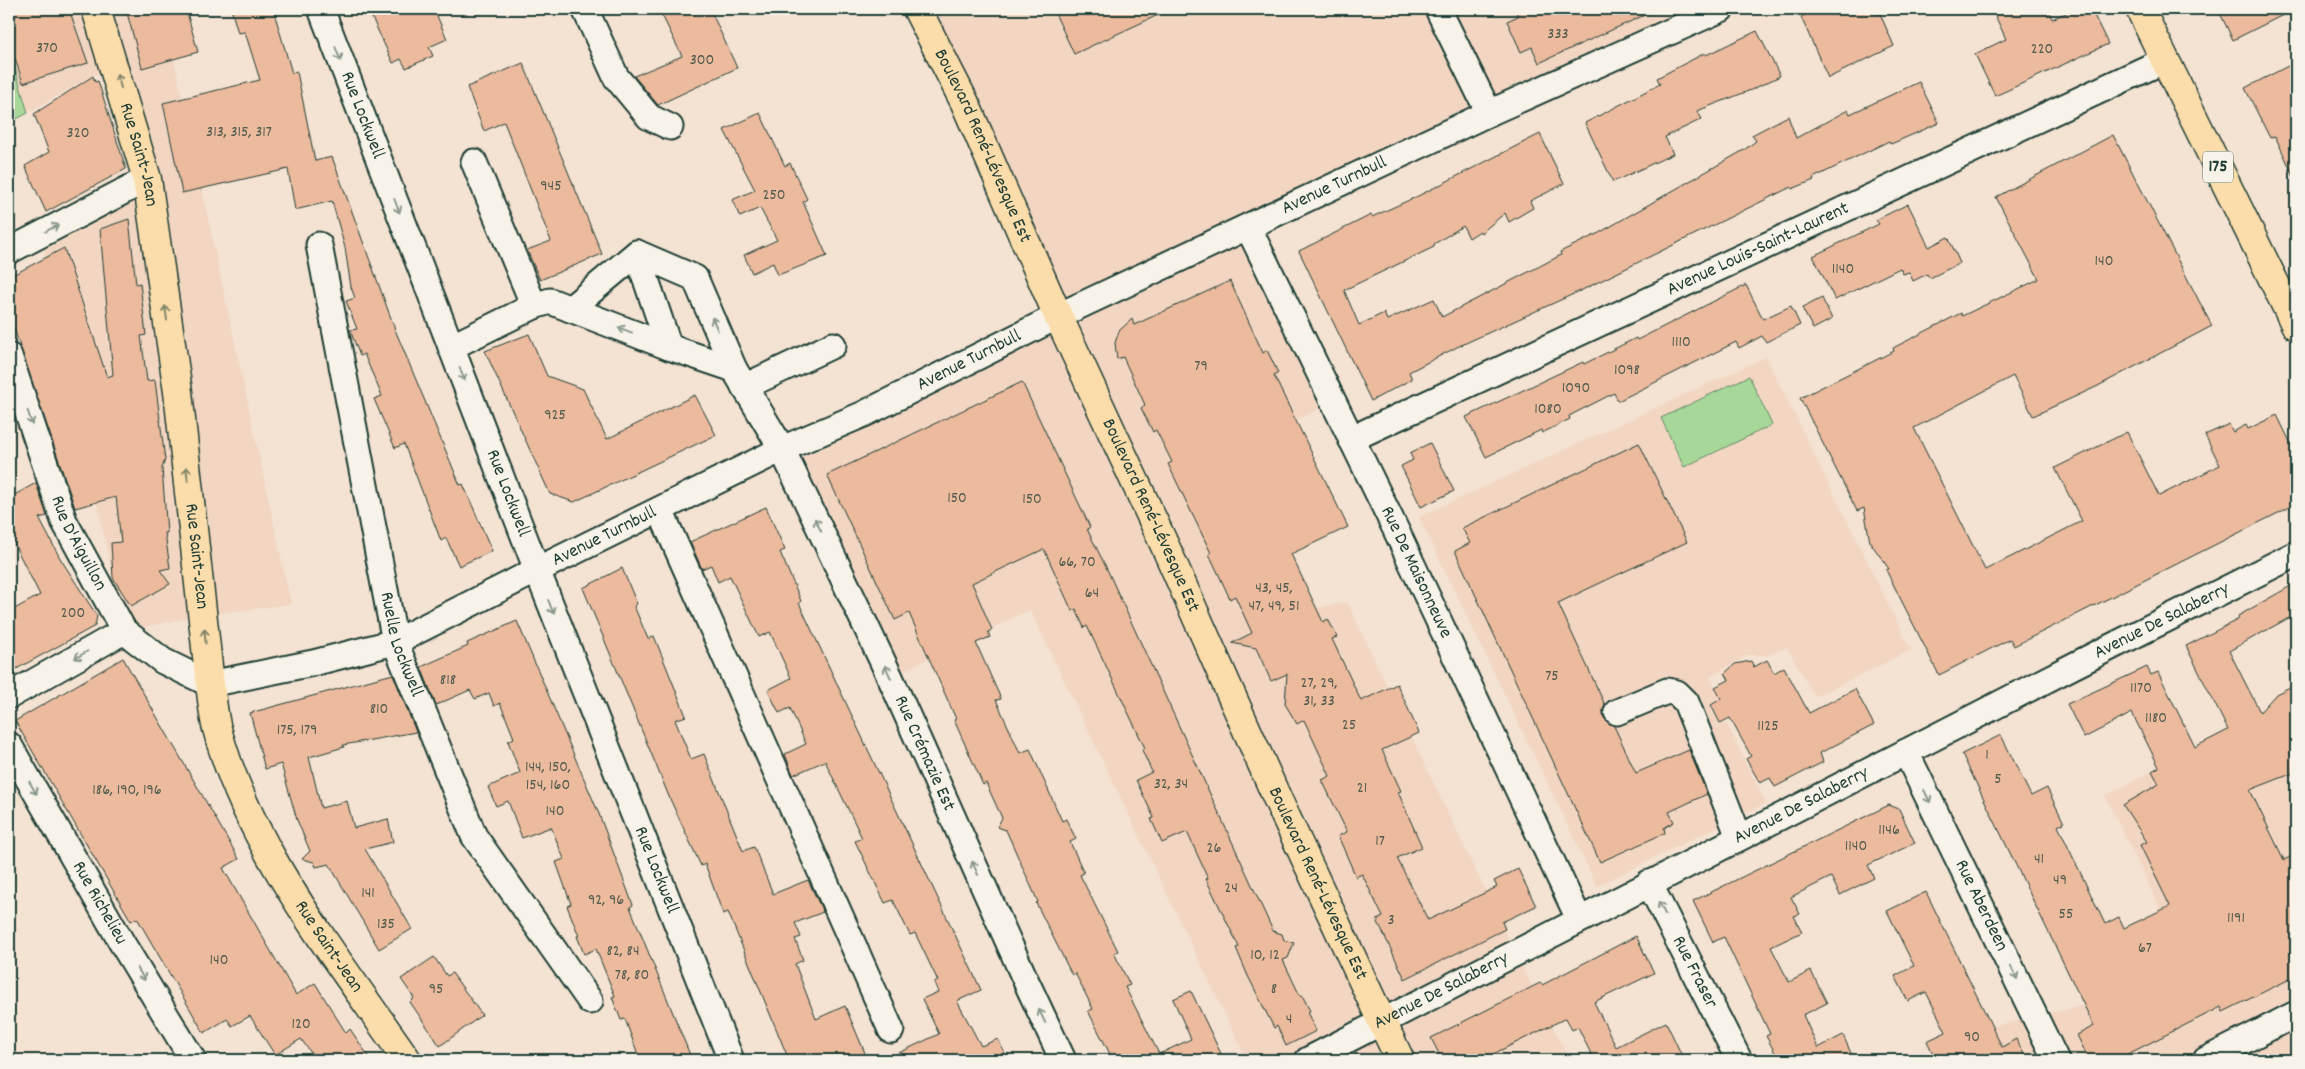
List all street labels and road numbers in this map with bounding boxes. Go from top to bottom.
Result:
street label: Boulevard René-Lévesque Est [926,45,1038,247]
street label: Rue Lockwell [333,68,391,163]
street label: Rue Saint-Jean [111,100,164,208]
street label: Avenue Turnbull [1277,149,1392,222]
road number: 175 [2203,152,2233,182]
street label: Avenue Louis-Saint-Laurent [1663,195,1854,304]
street label: Avenue Turnbull [912,323,1026,399]
street label: Boulevard René-Lévesque Est [1094,414,1206,617]
street label: Rue Lockwell [478,446,537,541]
street label: Rue D'Aiguillon [43,492,113,596]
street label: Avenue Turnbull [548,499,662,574]
street label: Rue Saint-Jean [177,502,215,611]
street label: Rue De Maisonneuve [1373,502,1459,643]
street label: Avenue De Salaberry [2090,576,2234,667]
street label: Ruelle Lockwell [372,590,430,702]
street label: Rue Crémazie Est [887,691,962,816]
street label: Avenue De Salaberry [1729,760,1874,852]
street label: Boulevard René-Lévesque Est [1260,783,1374,985]
street label: Rue Lockwell [626,823,685,918]
street label: Rue Aberdeen [1947,855,2015,956]
street label: Rue Richelieu [65,856,134,950]
street label: Rue Saint-Jean [287,896,369,999]
street label: Rue Fraser [1665,931,1724,1013]
street label: Avenue De Salaberry [1369,945,1514,1037]

